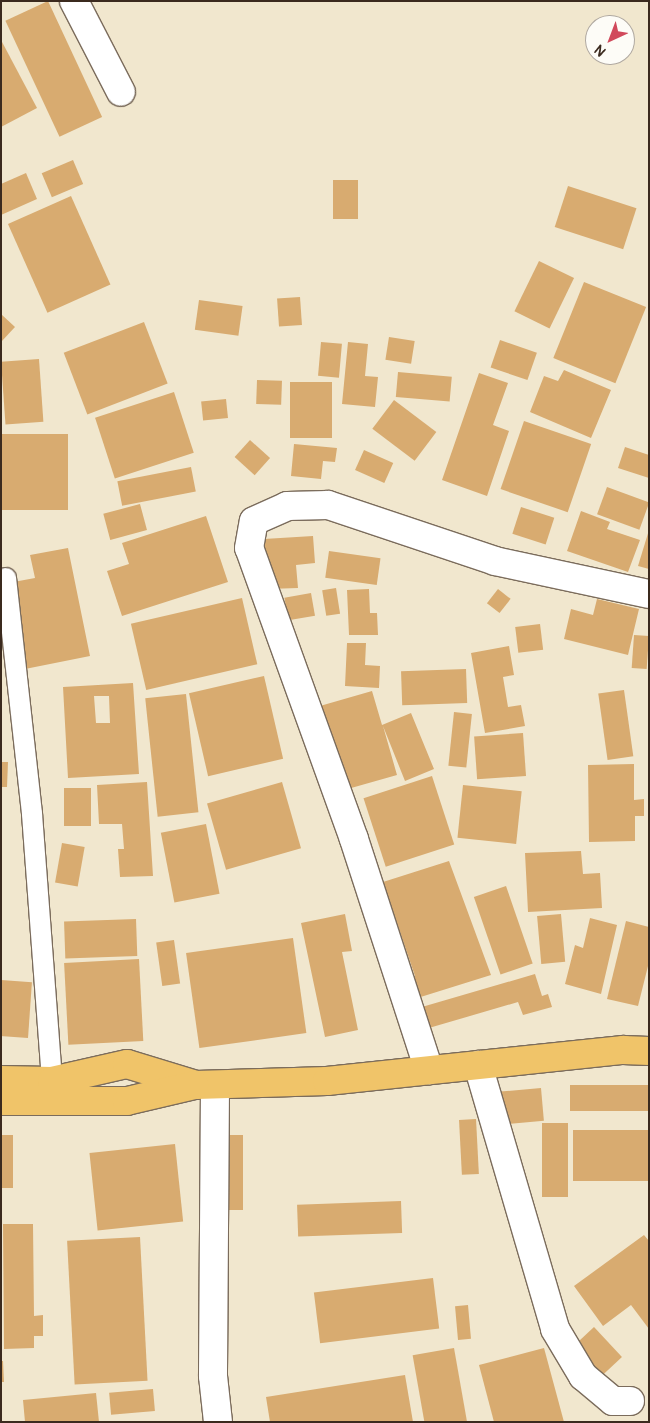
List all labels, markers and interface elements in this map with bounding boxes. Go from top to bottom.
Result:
north arrow [585,15,635,65]
text: N [591,41,609,60]

